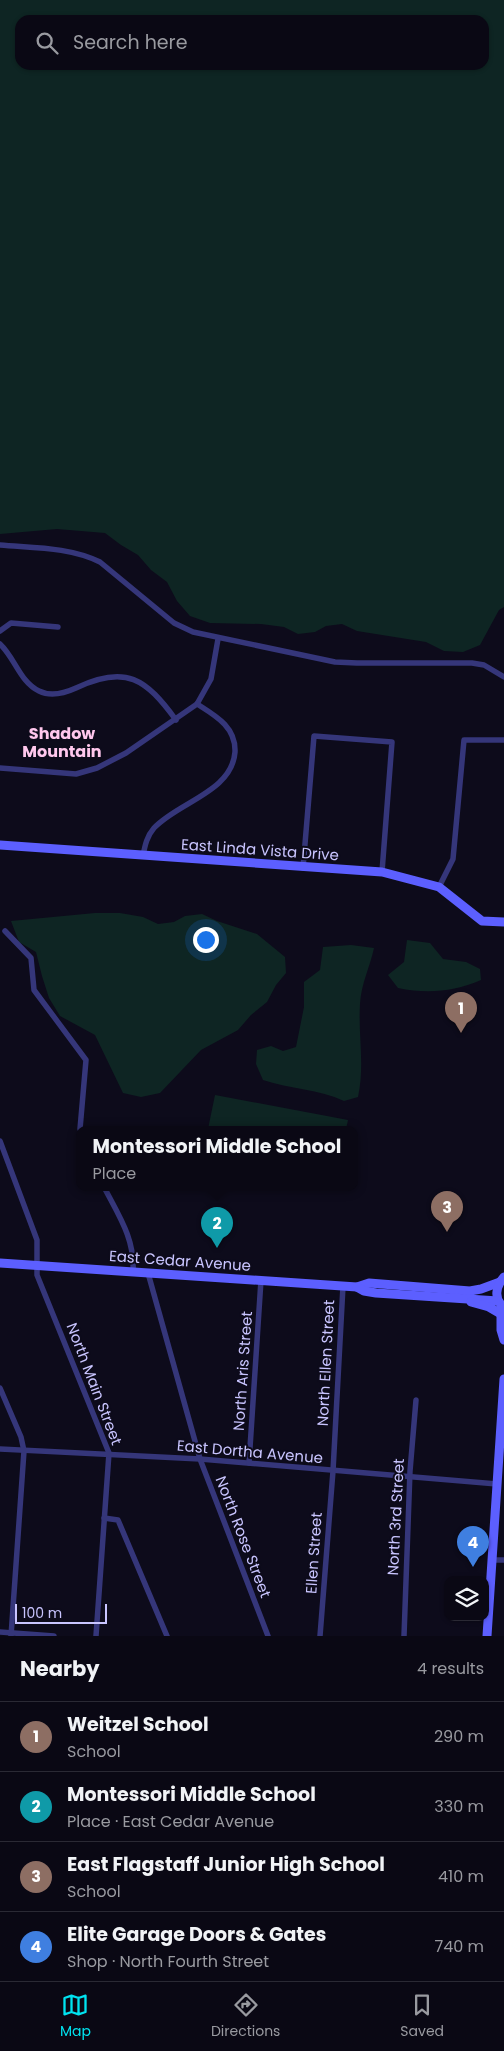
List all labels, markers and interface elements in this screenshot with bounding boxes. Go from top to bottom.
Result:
search box [15,15,489,70]
icon: search [33,29,61,57]
text: Search here [73,29,187,56]
district label: Shadow Mountain [22,722,102,763]
street label: East Linda Vista Drive [180,834,340,865]
your location [193,927,219,953]
pin: 1 [445,992,477,1033]
popup [76,1126,358,1191]
text: Montessori Middle School [93,1133,341,1160]
text: Place [93,1162,136,1185]
pin: 3 [431,1191,463,1232]
pin: 2 [201,1207,233,1248]
street label: East Cedar Avenue [108,1245,252,1276]
street label: North Ellen Street [312,1299,339,1427]
street label: North Aris Street [228,1310,257,1432]
street label: North Main Street [62,1320,127,1448]
street label: East Dortha Avenue [176,1435,324,1468]
street label: North 3rd Street [382,1458,409,1576]
street label: North Rose Street [211,1473,276,1601]
street label: Ellen Street [300,1511,327,1595]
pin: 4 [457,1526,489,1567]
map controls [444,1576,489,1621]
button: layers [444,1576,489,1621]
scale bar [15,1601,108,1624]
text: 100 m [22,1603,62,1623]
text: Nearby [20,1654,100,1683]
text: 4 results [417,1657,484,1680]
text: Weitzel School [67,1711,209,1738]
text: 1 [33,1725,39,1748]
text: 290 m [434,1725,484,1748]
text: School [67,1740,121,1763]
text: Montessori Middle School [67,1781,316,1808]
text: 2 [31,1795,41,1818]
text: 330 m [434,1795,484,1818]
text: Place · East Cedar Avenue [67,1810,274,1833]
text: East Flagstaff Junior High School [67,1851,385,1878]
text: 3 [31,1865,41,1888]
text: 410 m [438,1865,484,1888]
text: School [67,1880,121,1903]
text: Elite Garage Doors & Gates [67,1921,326,1948]
text: 4 [31,1935,41,1958]
text: 740 m [434,1935,484,1958]
text: Shop · North Fourth Street [67,1950,269,1973]
tab: Map [60,1991,91,2042]
tab: Directions [211,1991,280,2042]
tab: Saved [400,1991,444,2042]

